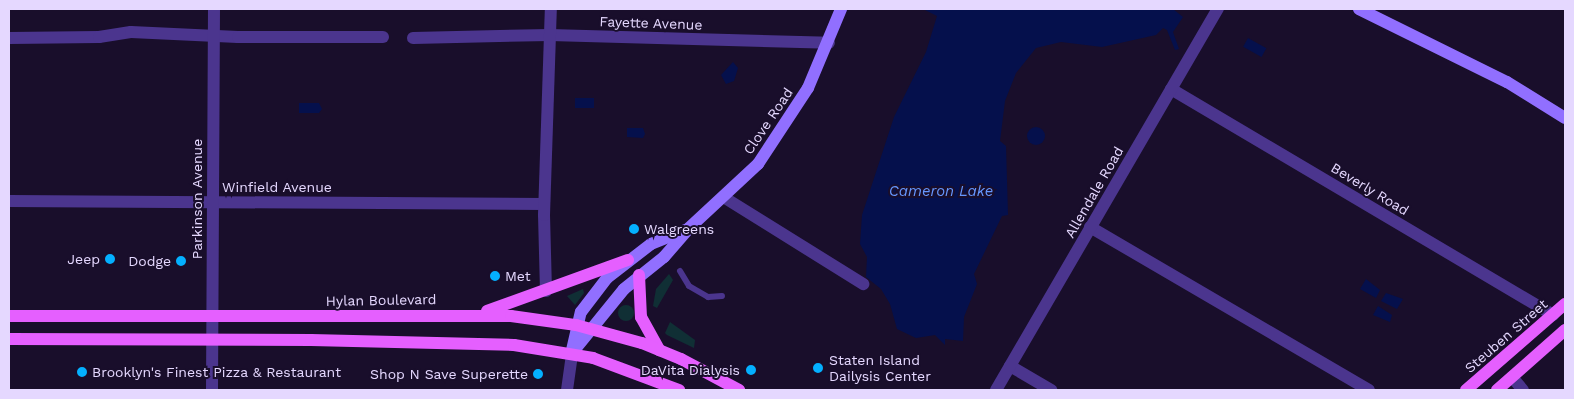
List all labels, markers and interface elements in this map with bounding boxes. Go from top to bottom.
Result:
street label: Fayette Avenue [599,13,703,33]
street label: Clove Road [740,85,796,157]
street label: Parkinson Avenue [189,138,205,260]
street label: Allendale Road [1061,143,1127,241]
street label: Beverly Road [1328,159,1412,219]
street label: Winfield Avenue [222,179,332,195]
water label: Cameron Lake [889,183,993,201]
place label: Walgreens [644,221,714,237]
marker: Walgreens [628,223,640,235]
place label: Jeep [67,251,100,267]
marker: Jeep [104,253,116,265]
place label: Dodge [128,253,171,269]
marker: Dodge [175,255,187,267]
place label: Met [505,268,531,284]
marker: Met [489,270,501,282]
street label: Hylan Boulevard [325,291,437,309]
street label: Steuben Street [1461,296,1551,376]
place label: Staten Island Dailysis Center [829,352,931,384]
marker: Staten Island Dailysis Center [811,361,825,375]
place label: DaVita Dialysis [640,362,740,378]
marker: DaVita Dialysis [744,363,758,377]
place label: Brooklyn's Finest Pizza & Restaurant [92,364,341,380]
marker: Brooklyn's Finest Pizza & Restaurant [76,366,88,378]
place label: Shop N Save Superette [370,366,528,382]
marker: Shop N Save Superette [532,368,544,380]

